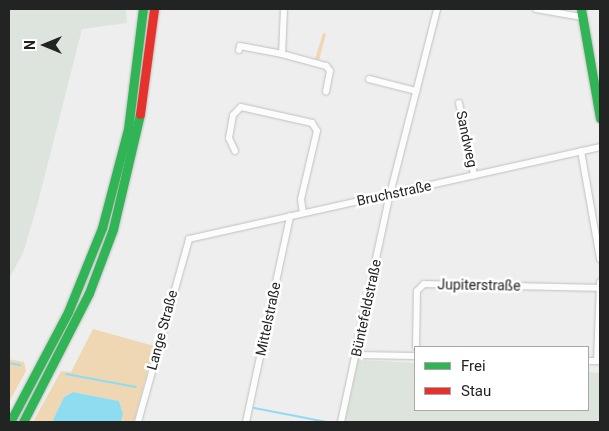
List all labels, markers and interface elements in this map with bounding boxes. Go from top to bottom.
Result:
north arrow [20,20,70,70]
text: N [22,40,38,50]
street label: Sandweg [453,109,481,169]
street label: Bruchstraße [355,177,433,209]
street label: Büntefeldstraße [347,258,385,358]
street label: Jupiterstraße [437,276,521,294]
street label: Mittelstraße [252,280,284,358]
street label: Lange Straße [143,288,181,372]
legend [414,346,589,411]
text: Frei [461,357,486,375]
text: Stau [461,382,491,400]

